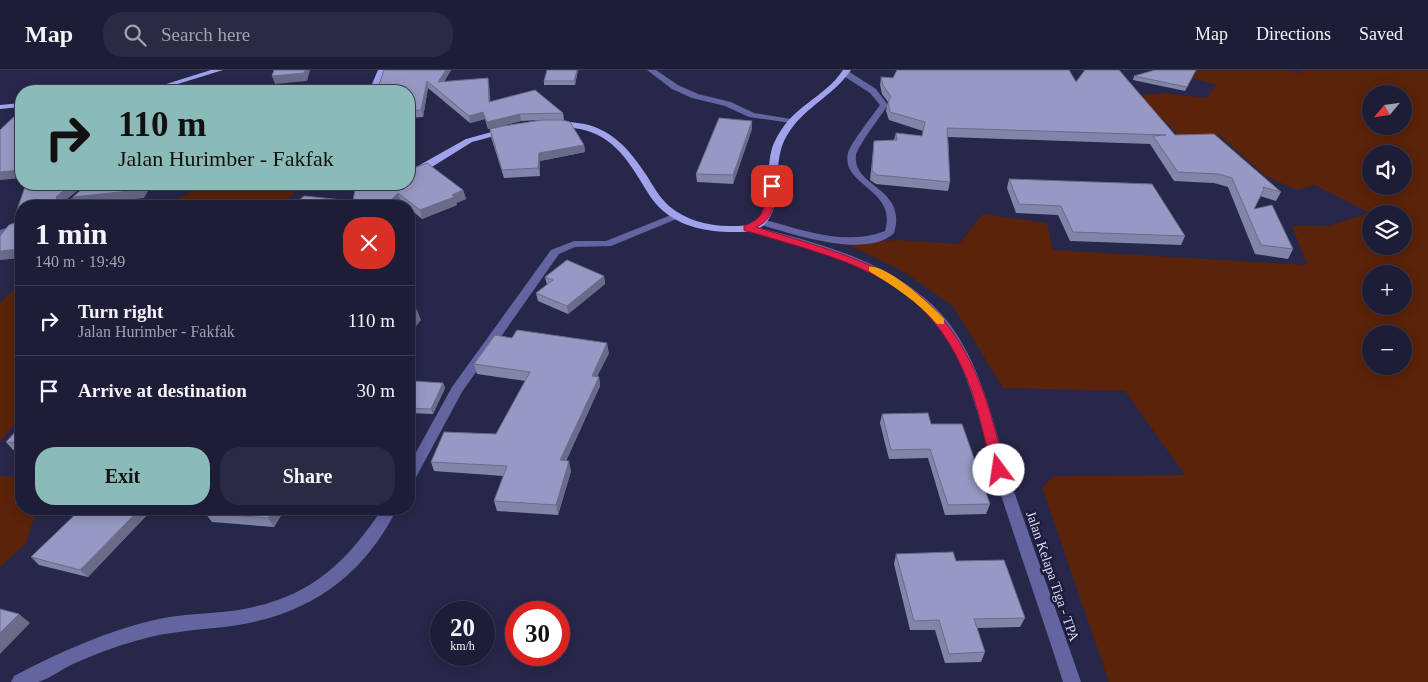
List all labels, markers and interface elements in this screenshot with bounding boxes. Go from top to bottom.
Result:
search box [103,12,453,57]
text: Map [25,21,73,47]
icon: search [121,21,149,49]
text: Search here [161,24,250,45]
text: Map [1195,24,1228,44]
text: Directions [1256,24,1331,44]
text: Saved [1359,24,1403,44]
north arrow [1362,85,1412,135]
map controls [1362,85,1412,375]
icon: right [35,105,100,170]
text: 110 m [118,105,206,144]
button: sound [1362,145,1412,195]
text: Jalan Hurimber - Fakfak [118,146,334,171]
pin [751,165,793,207]
icon: arrive [758,172,786,200]
button: layers [1362,205,1412,255]
text: 1 min [35,217,108,250]
button: close [343,217,395,269]
text: 140 m · 19:49 [35,253,125,270]
button: + [1362,265,1412,315]
text: Turn right [78,301,163,322]
icon: right [35,307,63,335]
text: 110 m [348,310,395,331]
text: Jalan Hurimber - Fakfak [78,323,235,340]
button: − [1362,325,1412,375]
icon: arrive [35,377,63,405]
text: Arrive at destination [78,380,247,401]
text: 30 m [356,380,395,401]
position arrow [972,443,1024,495]
button: Exit [35,447,210,505]
button: Share [220,447,395,505]
street label: Jalan Kelapa Tiga - TPA [1023,509,1082,644]
speed limit sign: 30 [505,601,570,666]
text: 20 [450,614,475,641]
text: km/h [450,639,475,653]

